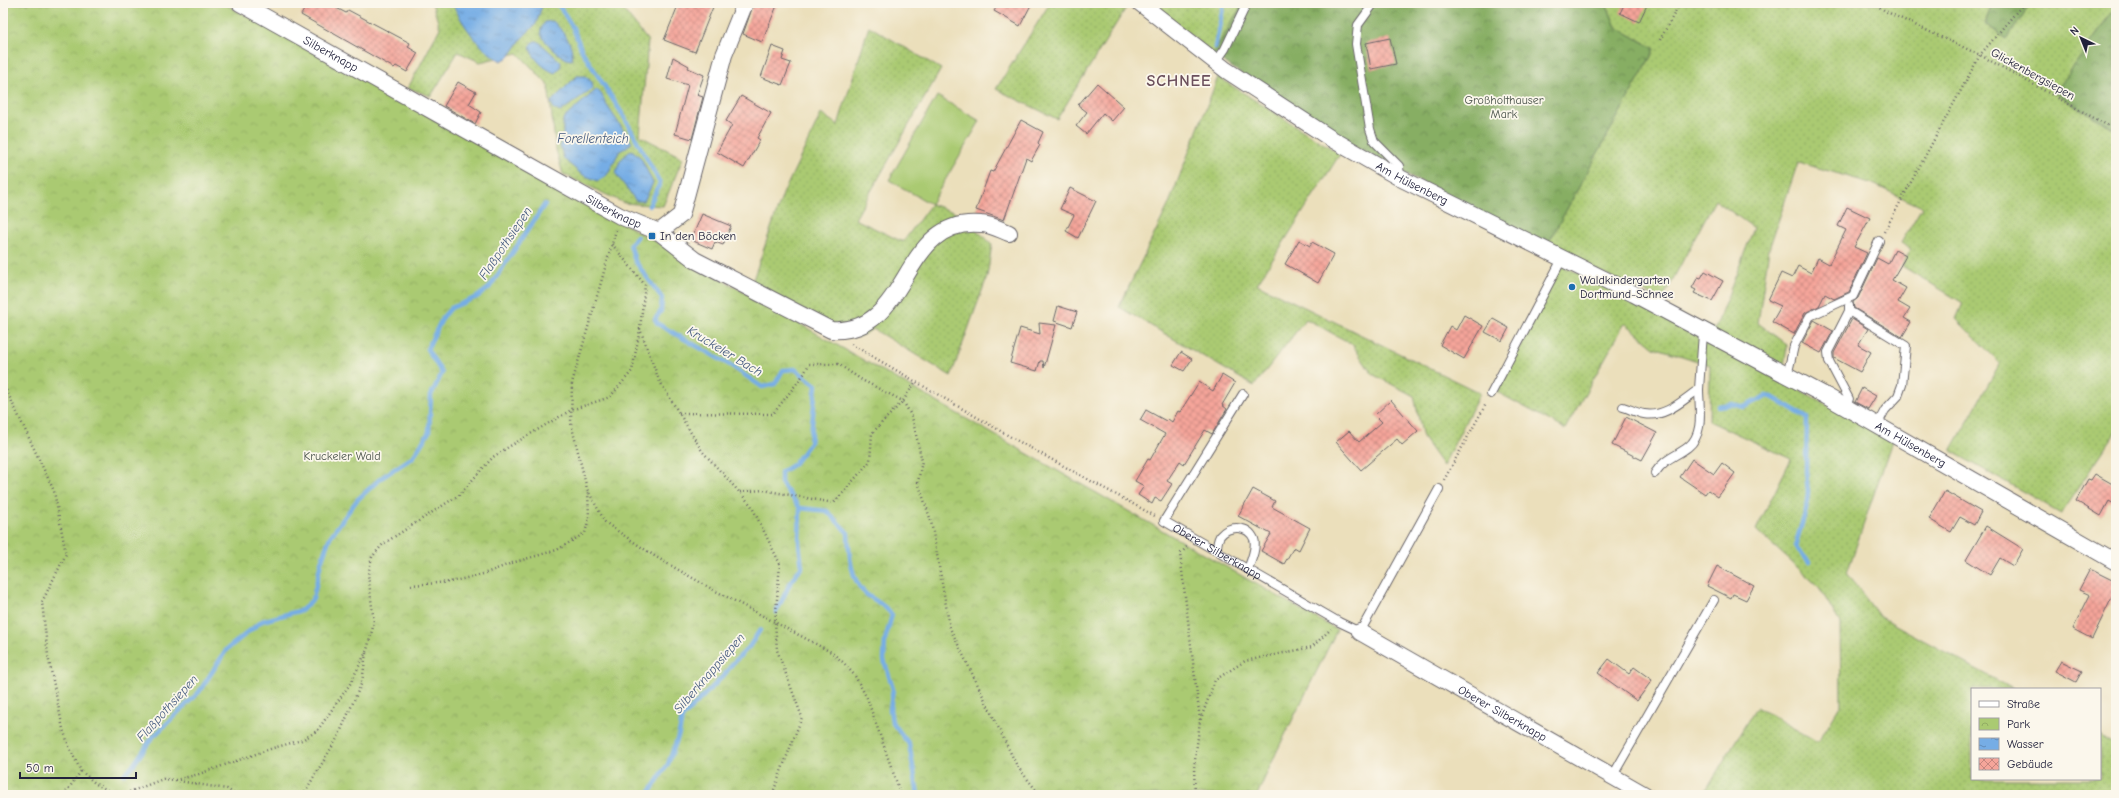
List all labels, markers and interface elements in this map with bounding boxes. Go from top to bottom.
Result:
north arrow [2061,18,2101,58]
text: N [2067,24,2082,38]
street label: Silberknapp [301,33,361,75]
street label: Glickenbergsiepen [1989,45,2077,103]
district label: SCHNEE [1146,72,1212,90]
park label: Großholthauser Mark [1464,93,1544,121]
water label: Forellenteich [557,131,629,146]
street label: Am Hülsenberg [1373,159,1450,208]
street label: Silberknapp [583,191,644,231]
water label: Flaßpothsiepen [475,204,535,282]
place label: In den Böcken [660,229,736,243]
marker: In den Böcken [647,231,657,241]
place label: Waldkindergarten Dortmund-Schnee [1580,273,1673,301]
marker: Waldkindergarten Dortmund-Schnee [1567,282,1577,292]
water label: Kruckeler Bach [685,323,765,379]
street label: Am Hülsenberg [1873,419,1948,470]
park label: Kruckeler Wald [303,449,381,463]
street label: Oberer Silberknapp [1170,521,1264,583]
water label: Silberknappsiepen [670,630,748,716]
water label: Flaßpothsiepen [133,672,201,744]
street label: Oberer Silberknapp [1455,682,1549,744]
legend [1971,688,2101,780]
text: Straße [2007,697,2040,711]
text: Park [2007,717,2030,731]
text: Wasser [2007,737,2044,751]
scale bar [20,754,136,780]
text: Gebäude [2007,757,2053,771]
text: 50 m [26,761,54,775]

